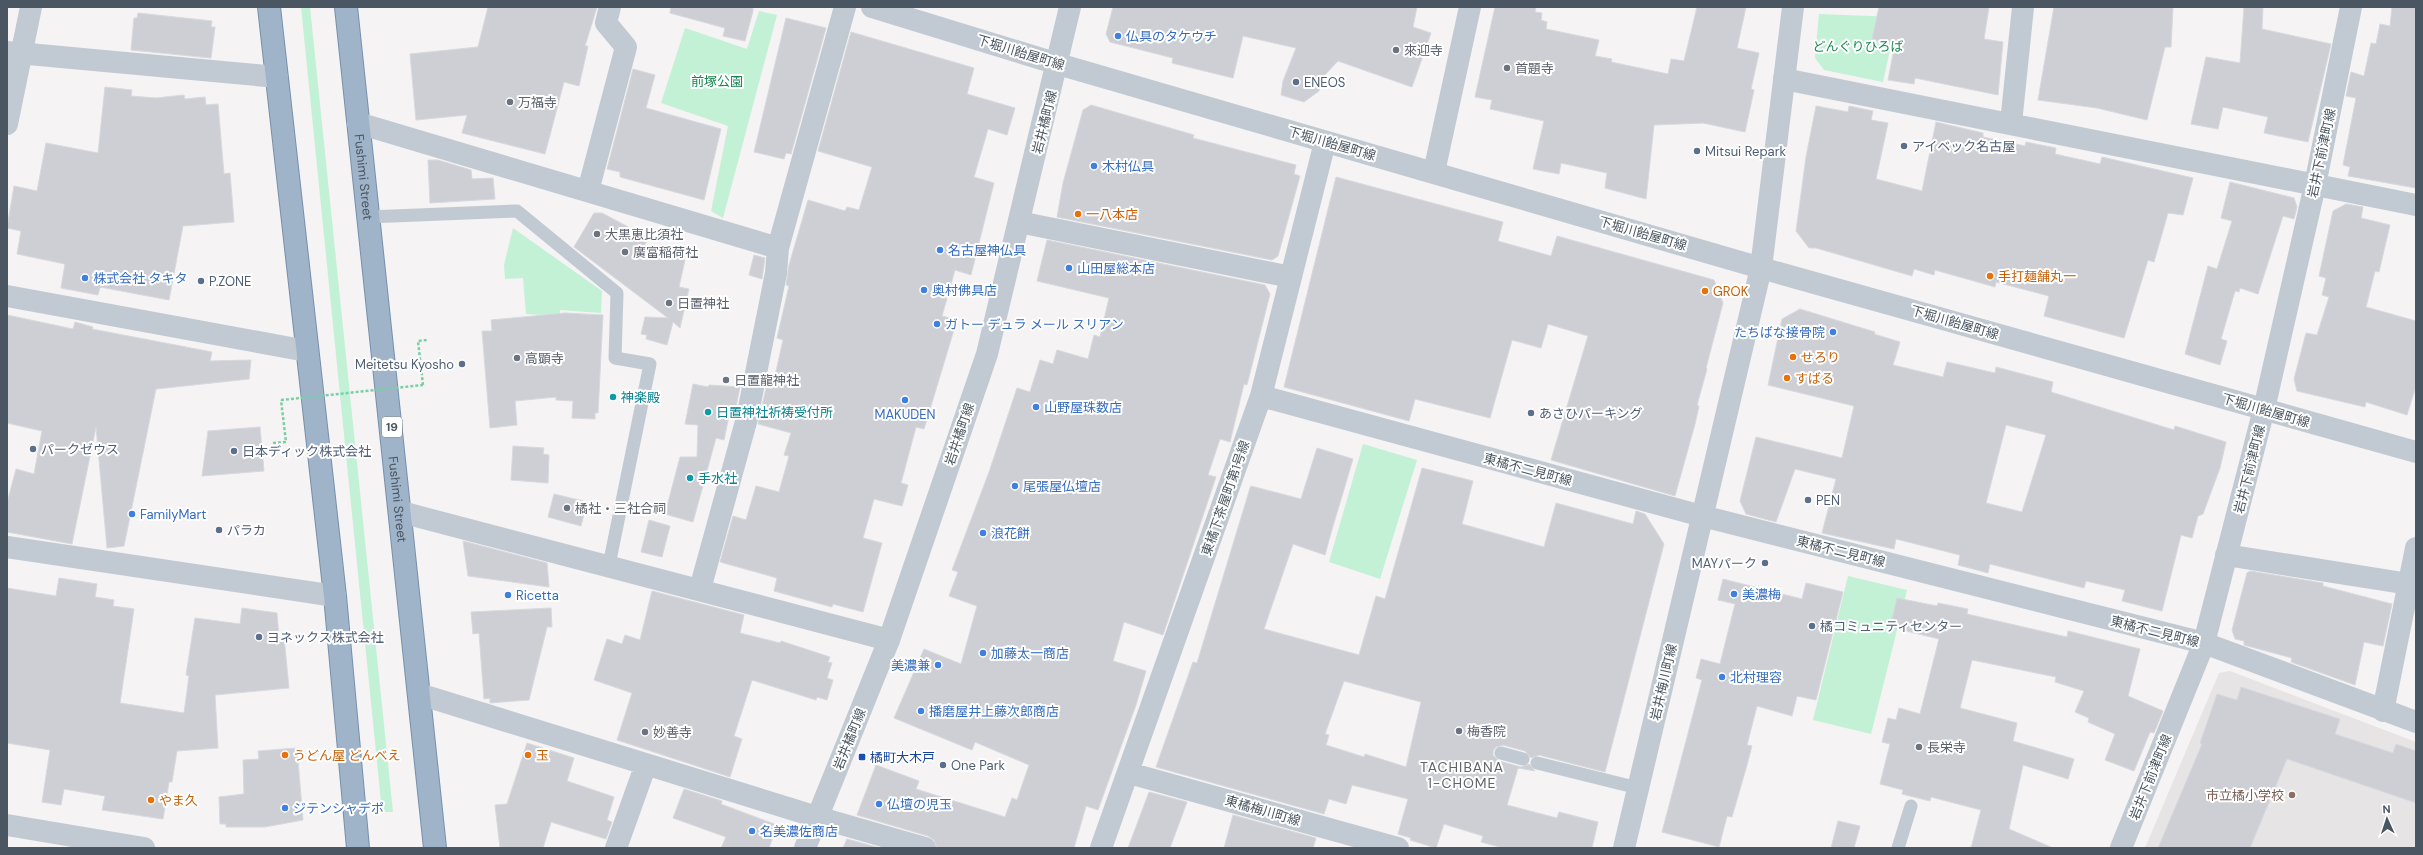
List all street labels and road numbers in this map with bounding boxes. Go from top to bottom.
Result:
street label: 下堀川飴屋町線 [975,31,1067,74]
street label: 岩井橘町線 [1028,89,1061,156]
street label: 岩井下前津町線 [2304,107,2339,199]
street label: 下堀川飴屋町線 [1286,123,1378,164]
street label: Fushimi Street [350,133,377,221]
street label: 下堀川飴屋町線 [1597,213,1689,254]
street label: 下堀川飴屋町線 [1909,302,2001,343]
street label: 下堀川飴屋町線 [2220,390,2312,431]
street label: 岩井橘町線 [941,401,978,468]
road number: 19 [382,417,402,437]
street label: 岩井下前津町線 [2230,423,2269,515]
street label: 東橘下茶屋町第1号線 [1198,438,1253,558]
street label: 東橘不二見町線 [1482,449,1574,489]
street label: Fushimi Street [385,455,411,543]
street label: 東橘不二見町線 [1795,532,1887,571]
street label: 東橘不二見町線 [2109,612,2201,651]
street label: 岩井梅川町線 [1646,642,1681,722]
street label: 岩井橘町線 [829,706,870,773]
street label: 岩井下前津町線 [2126,732,2175,823]
street label: 東橘梅川町線 [1223,792,1303,829]

